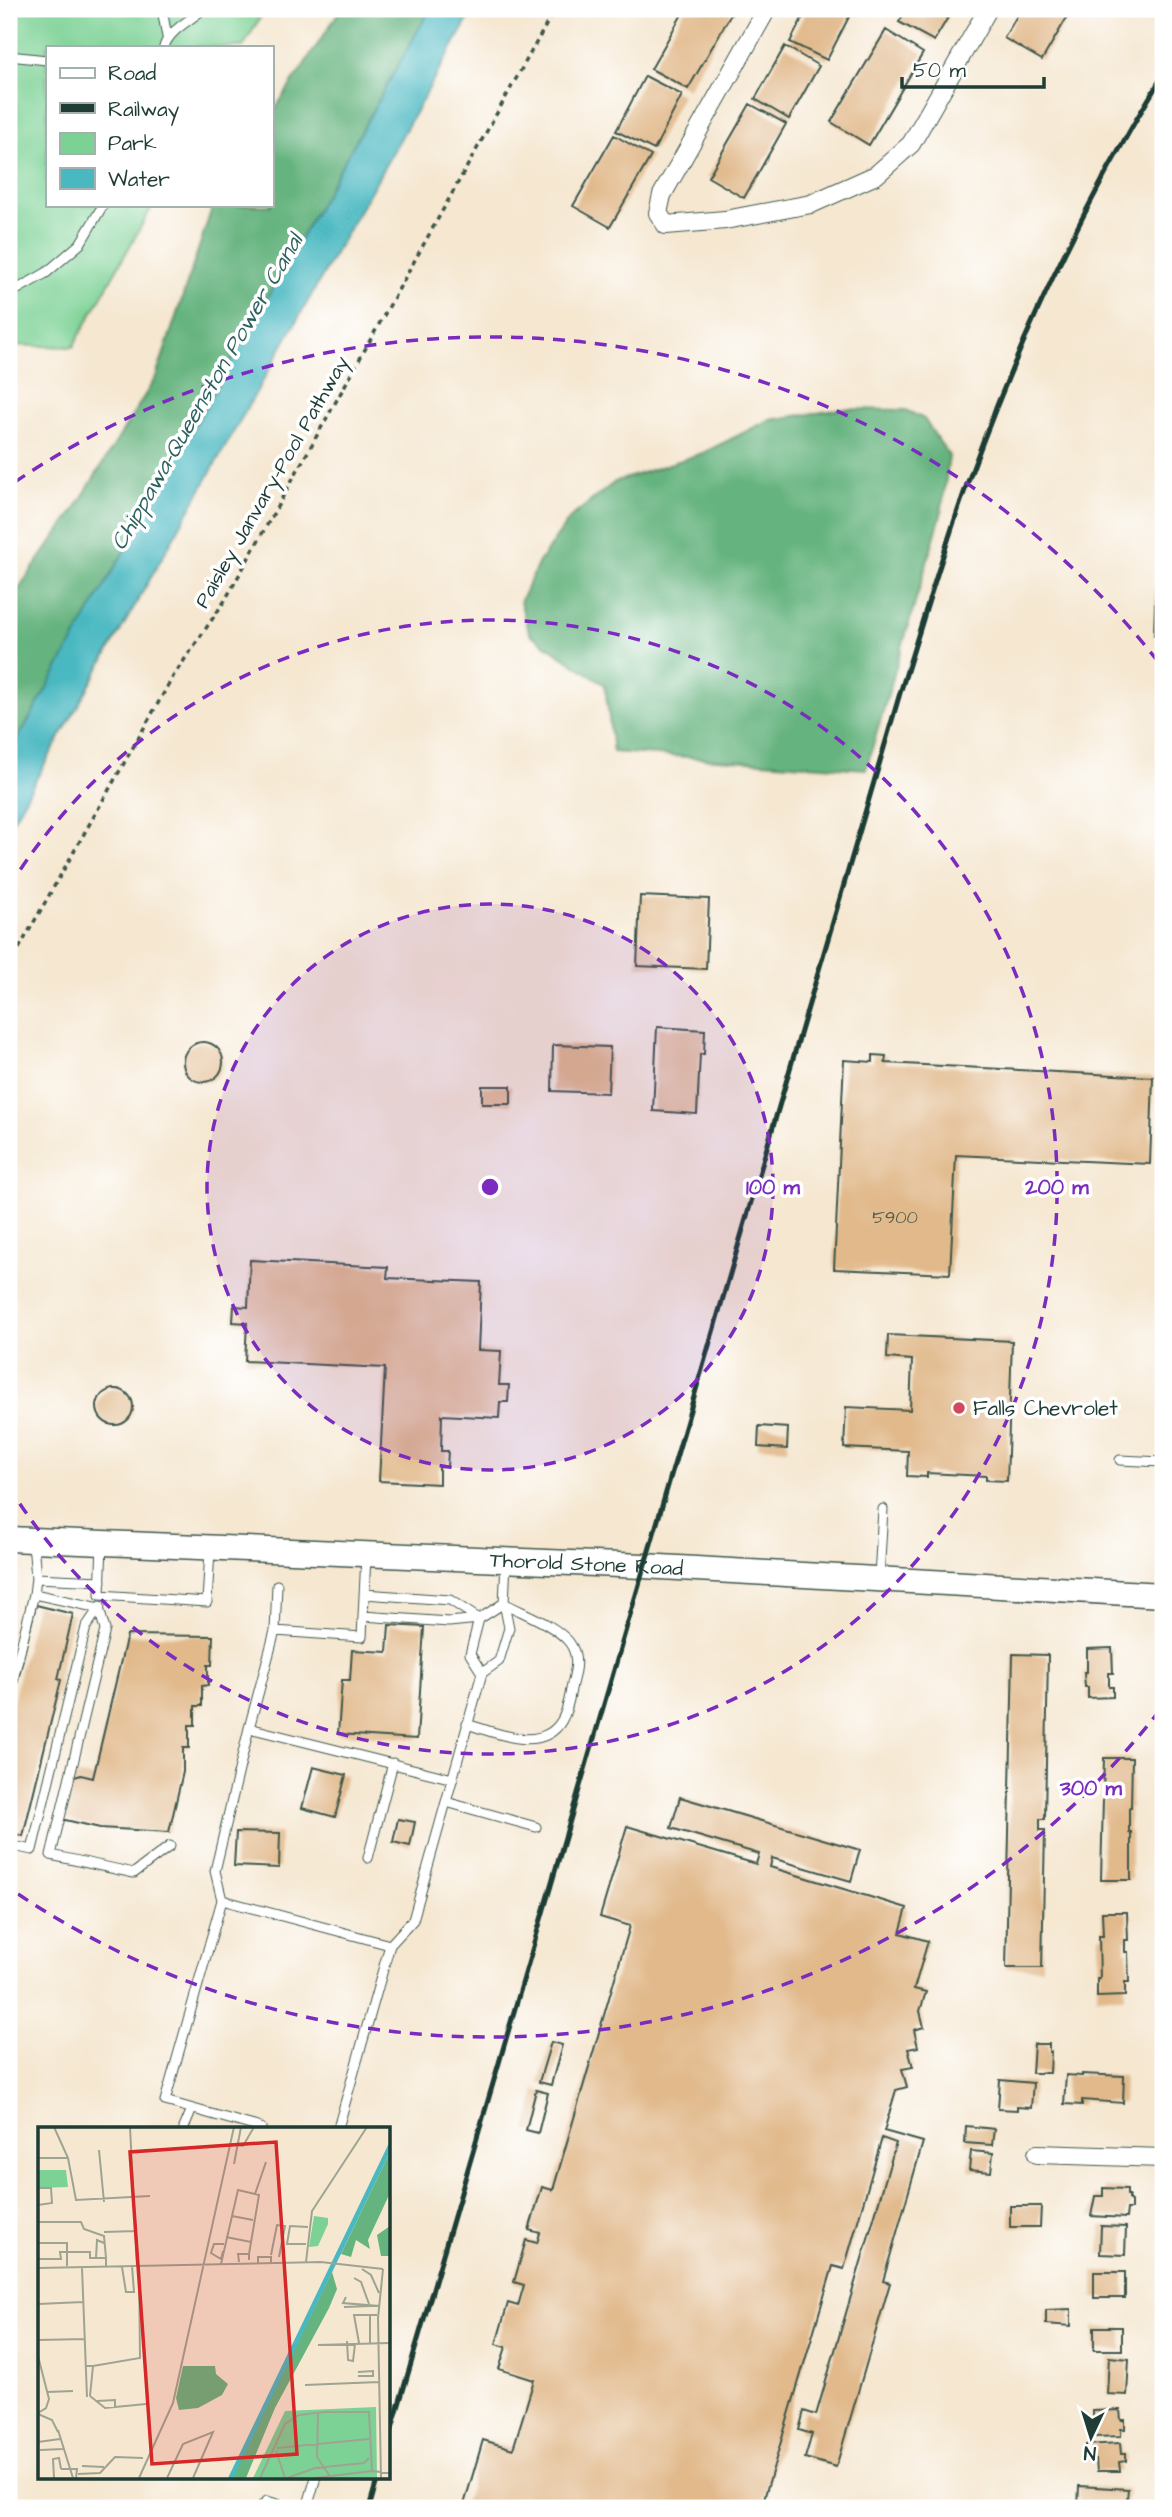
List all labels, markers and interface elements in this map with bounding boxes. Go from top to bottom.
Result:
legend [46,46,273,206]
scale bar [902,46,1044,90]
text: 50 m [913,56,967,85]
text: Road [108,59,156,88]
text: Railway [108,95,180,126]
text: Park [108,129,157,158]
text: Water [108,165,170,194]
water label: Chippawa-Queenston Power Canal [103,225,313,556]
street label: Paisley Janvary-Pool Pathway [188,350,358,614]
text: 100 m [746,1173,801,1202]
text: 200 m [1024,1173,1089,1202]
centre of rings [478,1175,502,1199]
house number: 5900 [872,1205,918,1230]
place label: Falls Chevrolet [973,1394,1118,1423]
marker: Falls Chevrolet [951,1400,967,1416]
street label: Thorold Stone Road [489,1545,684,1583]
text: 300 m [1059,1774,1123,1803]
inset map [38,2127,390,2478]
north arrow [1056,2402,1126,2472]
text: N [1083,2439,1097,2466]

